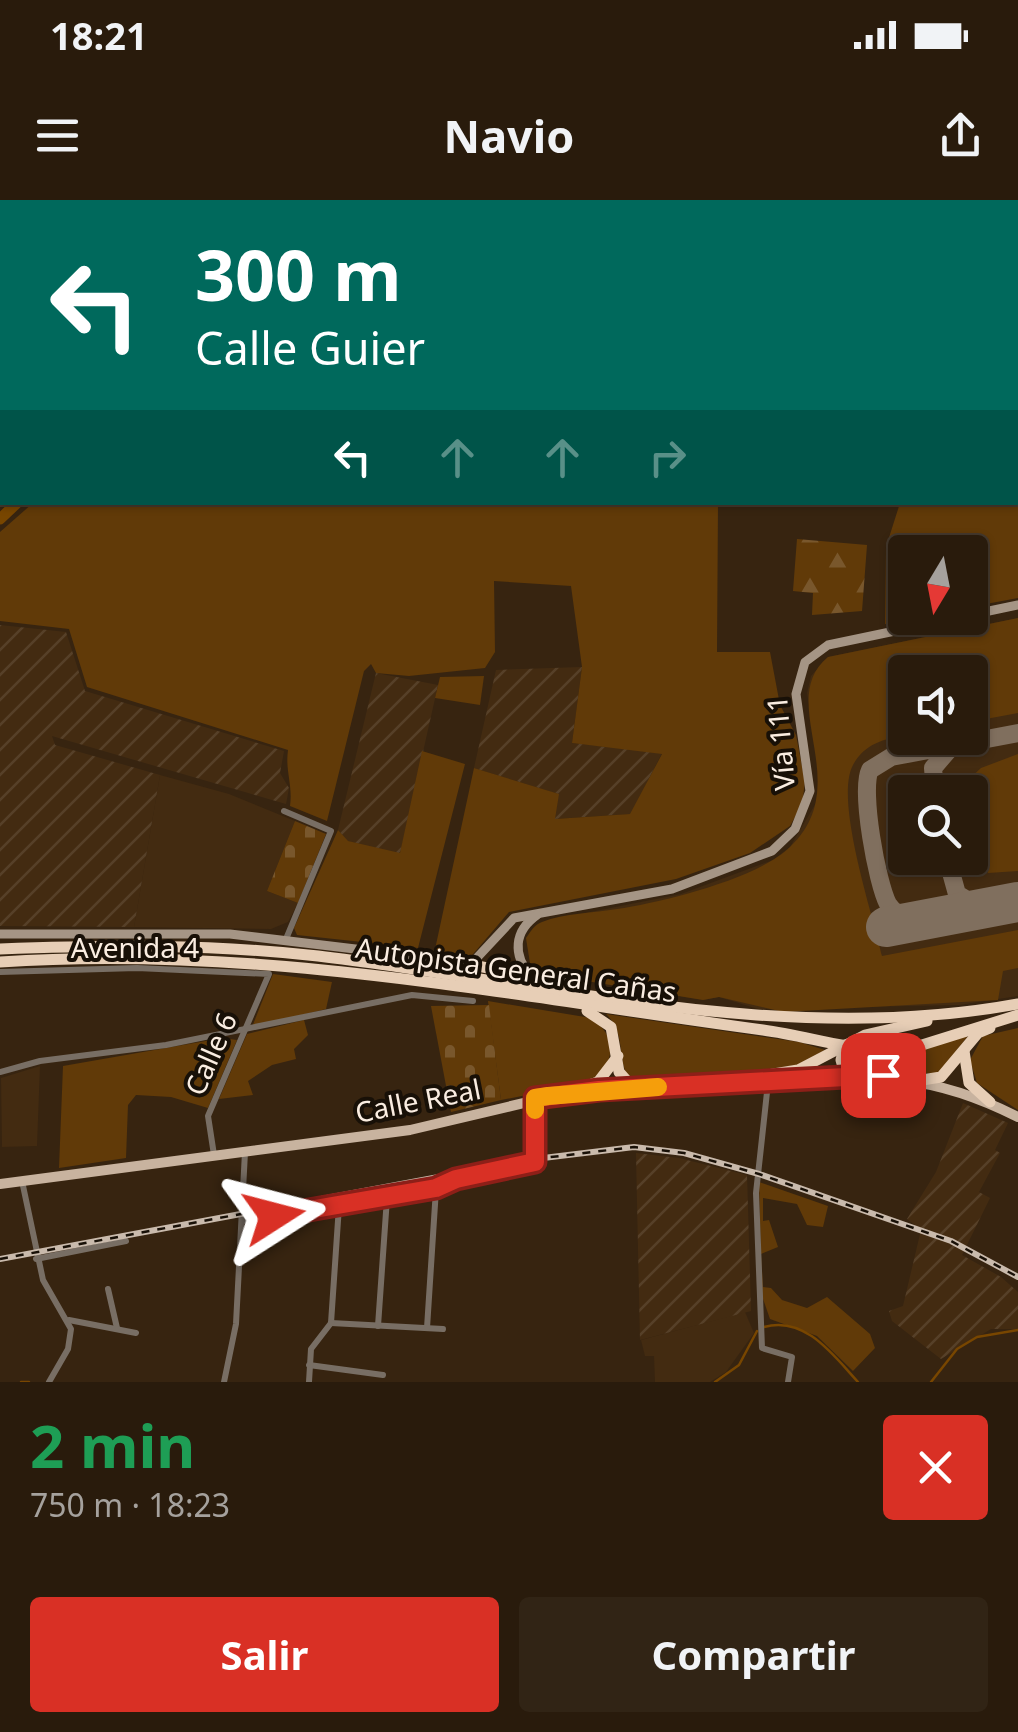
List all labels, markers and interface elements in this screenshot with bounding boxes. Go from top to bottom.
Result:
text: 18:21 [50,9,148,61]
text: Navio [444,105,574,166]
icon: menu [30,108,85,163]
icon: share [933,108,988,163]
text: 300 m [195,226,402,322]
icon: left [30,240,160,370]
text: Calle Guier [195,317,425,378]
icon: left [325,430,380,485]
icon: ahead [430,430,485,485]
icon: ahead [535,430,590,485]
icon: right [640,430,695,485]
north arrow [888,535,988,635]
map controls [888,535,988,875]
button: sound [888,655,988,755]
street label: Vía 111 [757,694,803,792]
button: search [888,775,988,875]
street label: Avenida 4 [71,928,199,966]
street label: Autopista General Cañas [353,928,679,1010]
street label: Calle 6 [175,1006,245,1101]
pin [841,1033,926,1118]
icon: arrive [856,1048,911,1103]
street label: Calle Real [352,1069,484,1131]
position arrow [222,1164,326,1268]
text: 2 min [30,1404,195,1486]
button: close [883,1415,988,1520]
text: 750 m · 18:23 [30,1483,230,1526]
button: Salir [30,1597,499,1712]
button: Compartir [519,1597,988,1712]

